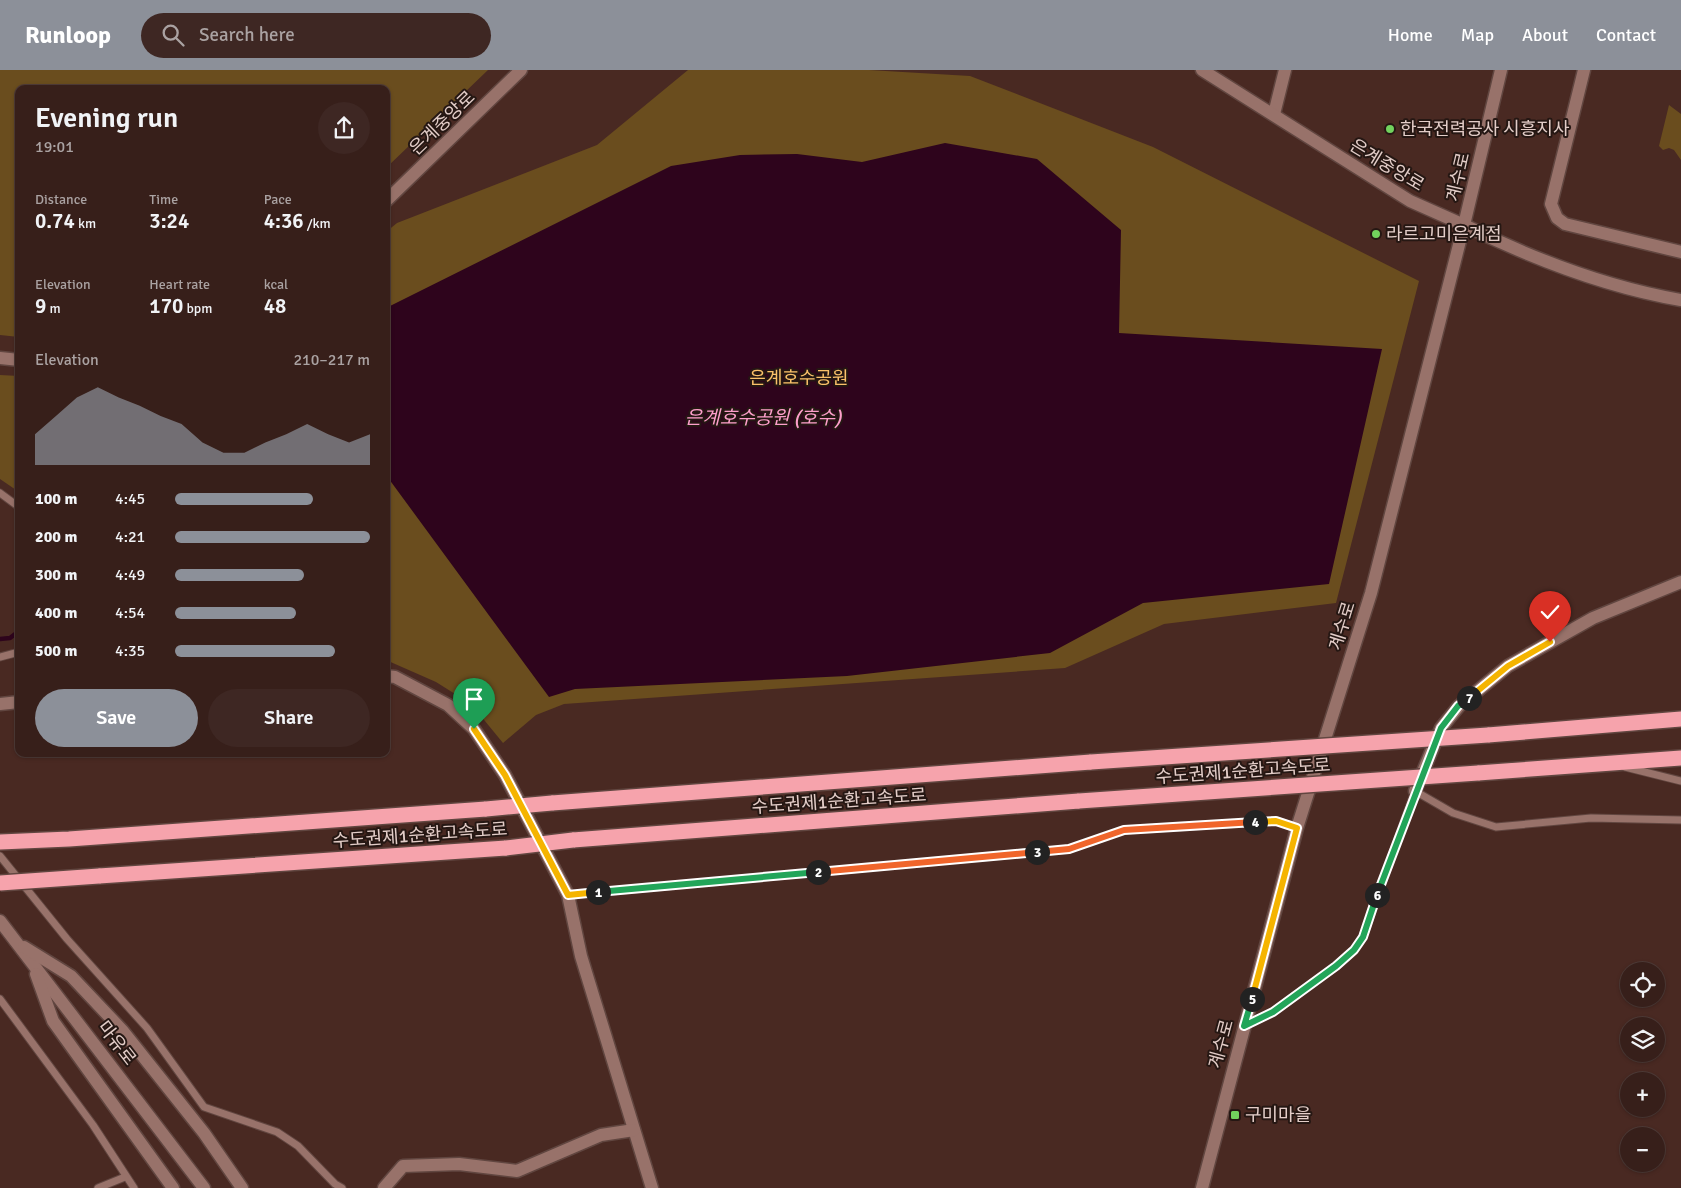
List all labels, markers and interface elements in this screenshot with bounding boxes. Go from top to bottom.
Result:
search box [141,13,491,58]
text: Runloop [25,20,111,50]
icon: search [159,21,187,49]
text: Search here [199,23,295,47]
text: Home [1388,24,1433,46]
text: Map [1461,24,1494,46]
text: About [1522,24,1568,46]
text: Contact [1596,24,1656,46]
street label: 은계중앙로 [405,86,479,160]
text: Evening run [35,101,178,135]
button: share [318,102,370,154]
place label: 한국전력공사 시흥지사 [1400,118,1570,140]
marker: 한국전력공사 시흥지사 [1384,123,1396,135]
street label: 은계중앙로 [1346,134,1428,196]
text: 19:01 [35,137,74,157]
street label: 계수로 [1442,150,1474,204]
text: Distance [35,191,87,208]
text: Time [149,191,178,208]
text: Pace [264,191,292,208]
text: 0.74 [35,208,75,234]
text: 3:24 [149,208,189,234]
text: 4:36 [264,208,304,234]
text: km [75,215,96,232]
text: /km [304,215,331,232]
place label: 라르고미은계점 [1386,223,1502,245]
marker: 라르고미은계점 [1370,228,1382,240]
text: Elevation [35,276,91,293]
text: Heart rate [149,276,210,293]
text: kcal [264,276,288,293]
text: 9 [35,293,46,319]
text: 170 [149,293,183,319]
text: 48 [264,293,286,319]
text: m [46,300,61,317]
text: bpm [183,300,212,317]
text: Elevation [35,350,99,370]
text: 210–217 m [293,350,370,370]
park label: 은계호수공원 [749,367,849,389]
water label: 은계호수공원 (호수) [685,406,842,430]
text: 100 m [35,489,77,509]
text: 4:45 [115,489,145,509]
text: 200 m [35,527,77,547]
text: 4:21 [115,527,145,547]
text: 300 m [35,565,77,585]
text: 4:49 [115,565,145,585]
pin [1529,591,1571,642]
icon: check [1536,598,1564,626]
street label: 계수로 [1324,599,1360,653]
text: 400 m [35,603,77,623]
text: 4:54 [115,603,145,623]
text: 500 m [35,641,77,661]
text: 4:35 [115,641,145,661]
pin [453,678,495,729]
icon: arrive [460,685,488,713]
pin: 7 [1456,686,1482,710]
button: Save [35,689,198,747]
button: Share [208,689,370,747]
text: 7 [1466,690,1473,707]
street label: 수도권제1순환고속도로 [1155,754,1331,788]
street label: 수도권제1순환고속도로 [751,784,927,818]
pin: 4 [1242,810,1268,834]
text: 4 [1252,814,1259,831]
street label: 수도권제1순환고속도로 [332,818,508,852]
pin: 3 [1024,840,1050,864]
text: 3 [1034,844,1041,861]
pin: 2 [806,860,830,884]
text: 2 [815,864,822,881]
pin: 1 [586,880,610,904]
pin: 6 [1364,882,1390,908]
text: 1 [595,884,602,901]
text: 6 [1374,887,1381,904]
map controls [1620,962,1665,1172]
button: locate [1620,962,1665,1007]
pin: 5 [1240,986,1264,1012]
text: 5 [1249,991,1256,1008]
street label: 마유로 [93,1017,141,1069]
street label: 계수로 [1204,1017,1238,1071]
button: layers [1620,1017,1665,1062]
button: + [1620,1072,1665,1117]
place label: 구미마을 [1245,1104,1311,1126]
marker: 구미마을 [1229,1109,1241,1121]
button: − [1620,1127,1665,1172]

